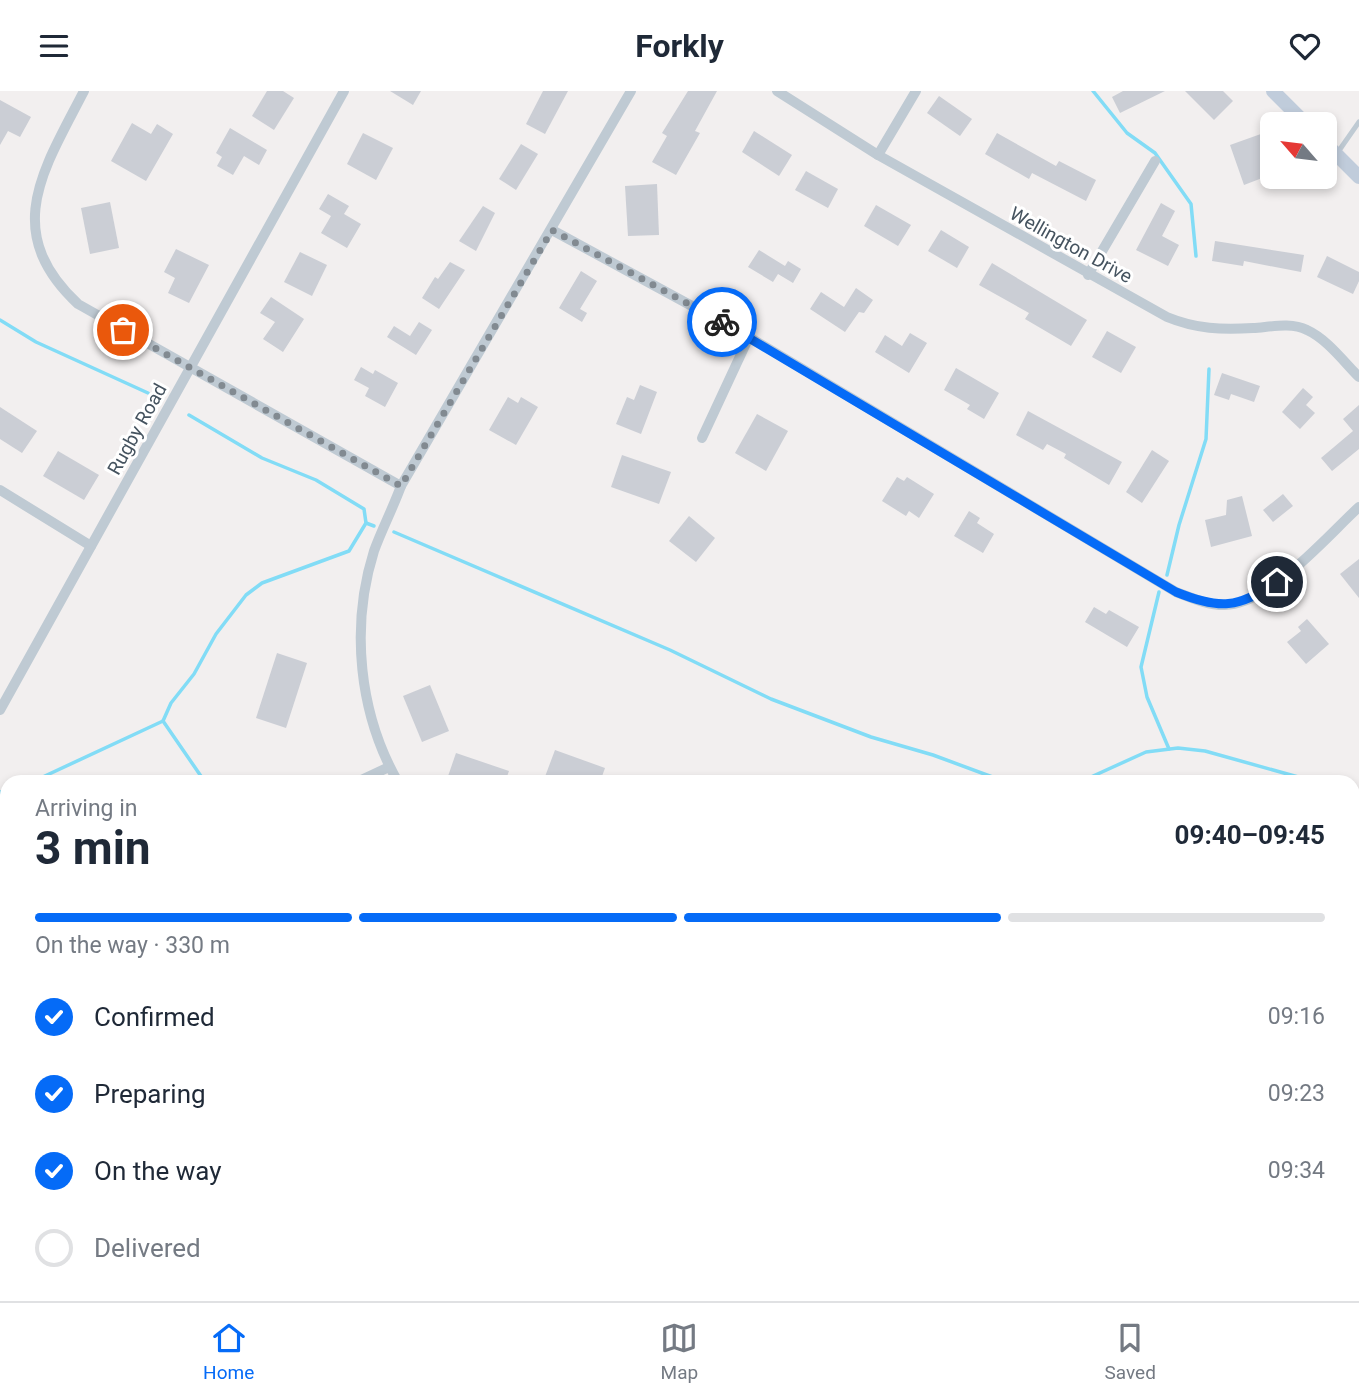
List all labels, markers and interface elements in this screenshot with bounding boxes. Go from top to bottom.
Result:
icon: menu [35,27,73,65]
text: Forkly [635,27,724,65]
icon: heart [1286,27,1324,65]
north arrow [1260,112,1337,189]
map controls [1260,112,1337,189]
street label: Wellington Drive [1006,202,1136,288]
courier [687,287,757,357]
pin [93,300,153,360]
icon: bike [703,303,741,341]
icon: bag [104,311,142,349]
street label: Rugby Road [103,379,171,479]
pin [1247,552,1307,612]
icon: home [1258,563,1296,601]
text: Arriving in [35,795,138,822]
text: 09:40–09:45 [1175,820,1325,850]
text: 3 min [35,821,151,875]
text: On the way · 330 m [35,932,230,959]
icon: check [35,998,73,1036]
text: Confirmed [94,1002,215,1032]
text: 09:16 [1268,1003,1325,1030]
icon: check [35,1075,73,1113]
text: Preparing [94,1079,206,1109]
text: 09:23 [1268,1080,1325,1107]
icon: check [35,1152,73,1190]
text: On the way [94,1156,222,1186]
text: 09:34 [1268,1157,1325,1184]
text: Delivered [94,1233,201,1263]
tab: Home [203,1319,254,1384]
tab: Map [660,1319,698,1384]
tab: Saved [1105,1319,1156,1384]

